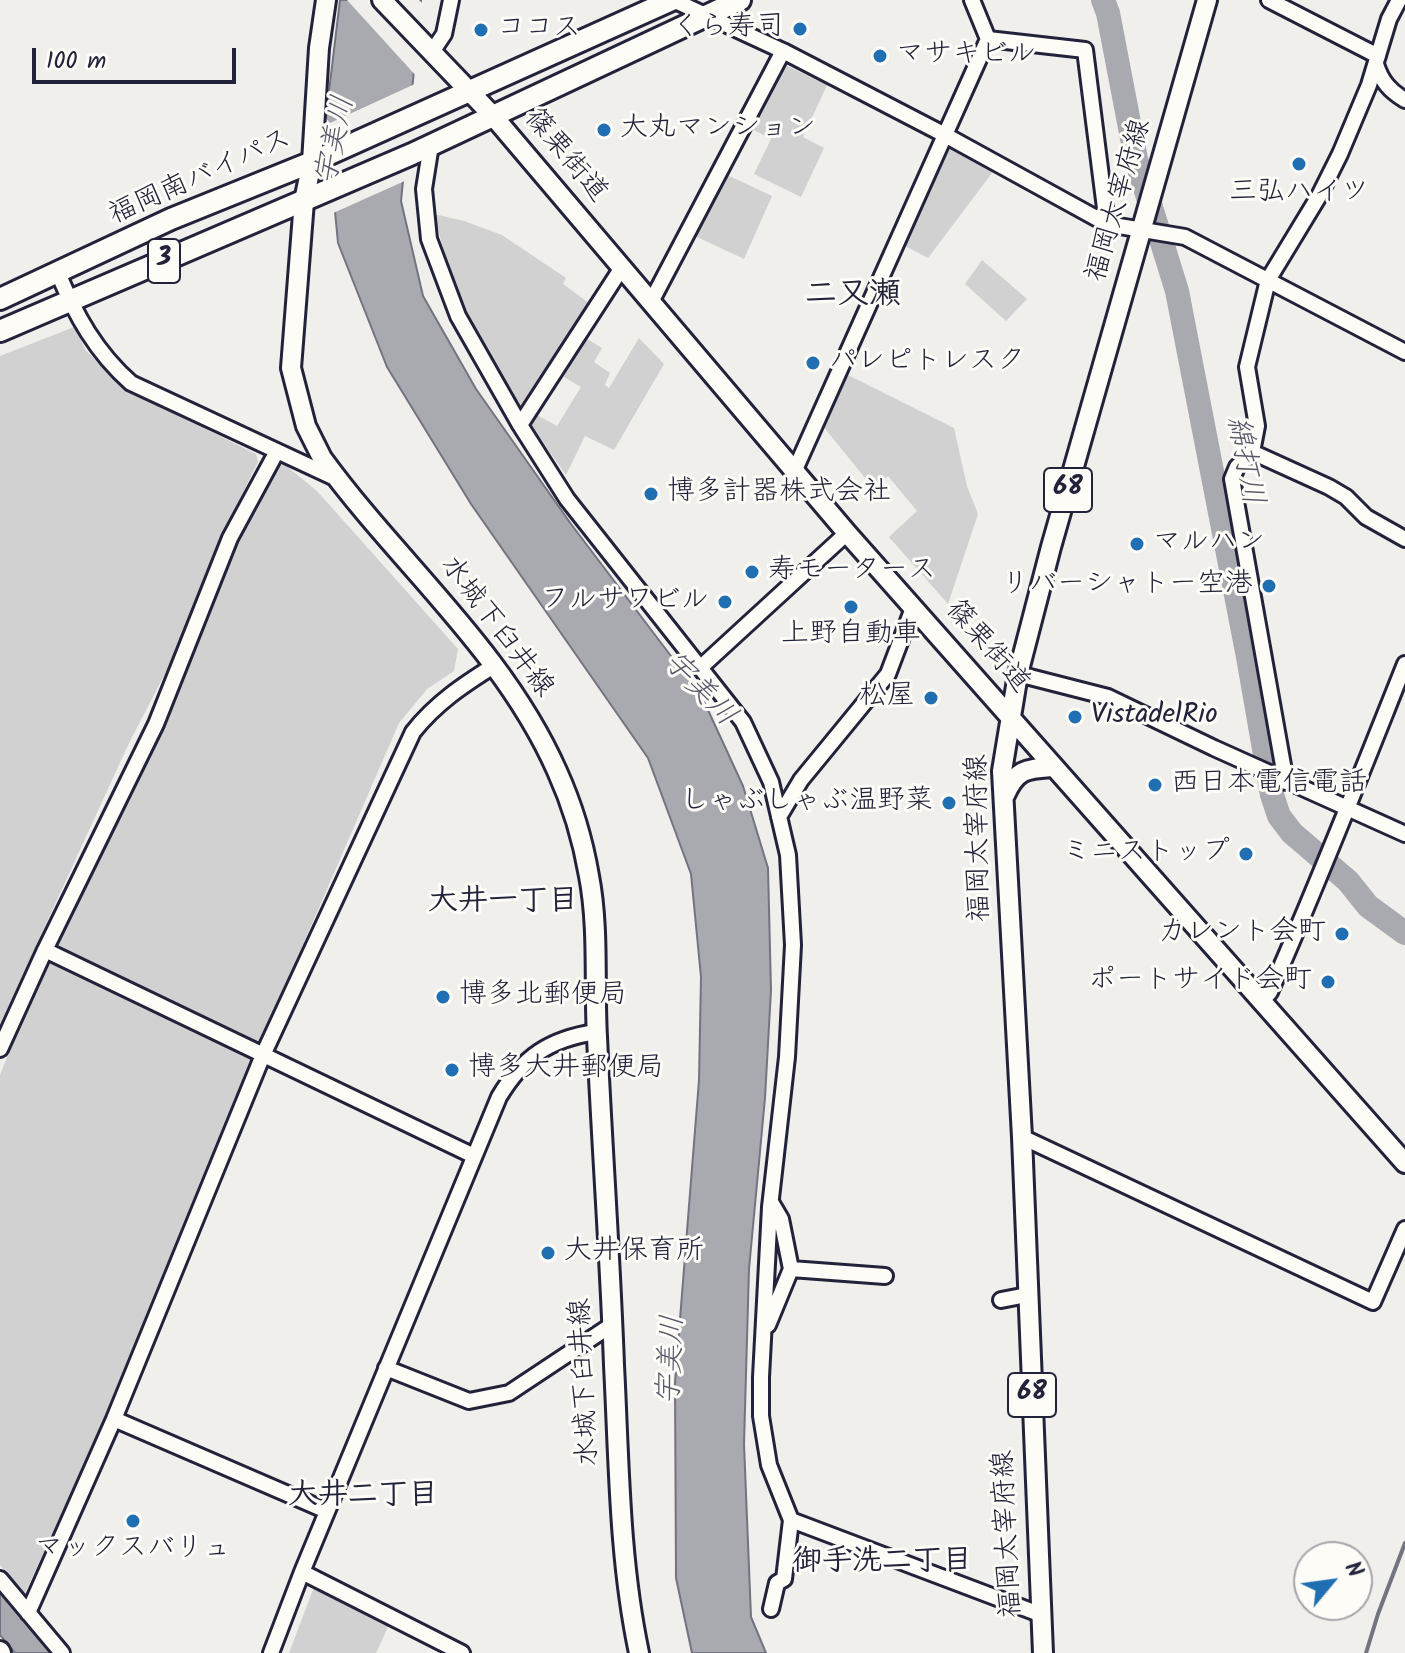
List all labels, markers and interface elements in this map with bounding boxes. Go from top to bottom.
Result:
place label: くら寿司 [672,12,784,46]
place label: ココス [497,13,581,47]
marker: くら寿司 [791,20,809,38]
marker: ココス [472,21,490,39]
scale bar [36,32,240,82]
place label: マサキビル [896,39,1036,73]
text: 100 m [46,42,106,81]
marker: マサキビル [871,47,889,65]
water label: 宇美川 [311,93,365,189]
street label: 篠栗街道 [515,103,613,211]
place label: 大丸マンション [620,113,816,147]
street label: 福岡太宰府線 [1082,116,1160,286]
marker: 大丸マンション [595,121,613,139]
street label: 福岡南バイパス [105,124,297,234]
marker: 三弘ハイツ [1290,155,1308,173]
place label: 三弘ハイツ [1229,177,1369,211]
road number: 3 [148,239,180,283]
district label: 二又瀬 [805,279,901,317]
place label: パレピトレスク [829,346,1025,380]
marker: パレピトレスク [804,354,822,372]
water label: 綿打川 [1216,413,1268,509]
road number: 68 [1044,468,1092,512]
place label: 博多計器株式会社 [667,477,891,511]
marker: 博多計器株式会社 [642,485,660,503]
place label: マルハン [1153,527,1265,561]
marker: マルハン [1128,535,1146,553]
street label: 水城下臼井線 [431,551,559,705]
place label: 寿モータース [768,555,936,589]
marker: 寿モータース [743,563,761,581]
place label: リバーシャトー空港 [1001,569,1253,603]
marker: リバーシャトー空港 [1260,577,1278,595]
place label: フルサワビル [541,585,709,619]
marker: フルサワビル [716,593,734,611]
street label: 篠栗街道 [937,595,1035,701]
marker: 上野自動車 [842,598,860,616]
place label: 上野自動車 [781,619,921,653]
water label: 宇美川 [654,646,742,736]
place label: 松屋 [859,681,915,715]
marker: 松屋 [922,689,940,707]
place label: VistadelRio [1091,700,1218,734]
marker: VistadelRio [1066,708,1084,726]
street label: 福岡太宰府線 [963,754,999,922]
place label: 西日本電信電話 [1171,768,1367,802]
marker: 西日本電信電話 [1146,776,1164,794]
place label: しゃぶしゃぶ温野菜 [681,786,933,820]
marker: しゃぶしゃぶ温野菜 [940,794,958,812]
place label: ミニストップ [1062,837,1230,871]
marker: ミニストップ [1237,845,1255,863]
district label: 大井一丁目 [428,886,578,922]
place label: カレント会町 [1158,917,1326,951]
marker: カレント会町 [1333,925,1351,943]
place label: ポートサイド会町 [1088,965,1312,999]
marker: ポートサイド会町 [1319,973,1337,991]
place label: 博多北郵便局 [459,980,627,1014]
marker: 博多北郵便局 [434,988,452,1006]
place label: 博多大井郵便局 [468,1053,664,1087]
marker: 博多大井郵便局 [443,1061,461,1079]
place label: 大井保育所 [564,1236,704,1270]
marker: 大井保育所 [539,1244,557,1262]
street label: 水城下臼井線 [566,1297,608,1467]
water label: 宇美川 [654,1314,694,1406]
road number: 68 [1008,1373,1056,1417]
street label: 福岡太宰府線 [989,1449,1031,1619]
district label: 大井二丁目 [288,1480,438,1516]
marker: マックスバリュ [124,1512,142,1530]
place label: マックスバリュ [35,1533,231,1567]
north arrow [1293,1541,1373,1621]
district label: 御手洗二丁目 [792,1546,972,1582]
text: N [1334,1556,1371,1585]

